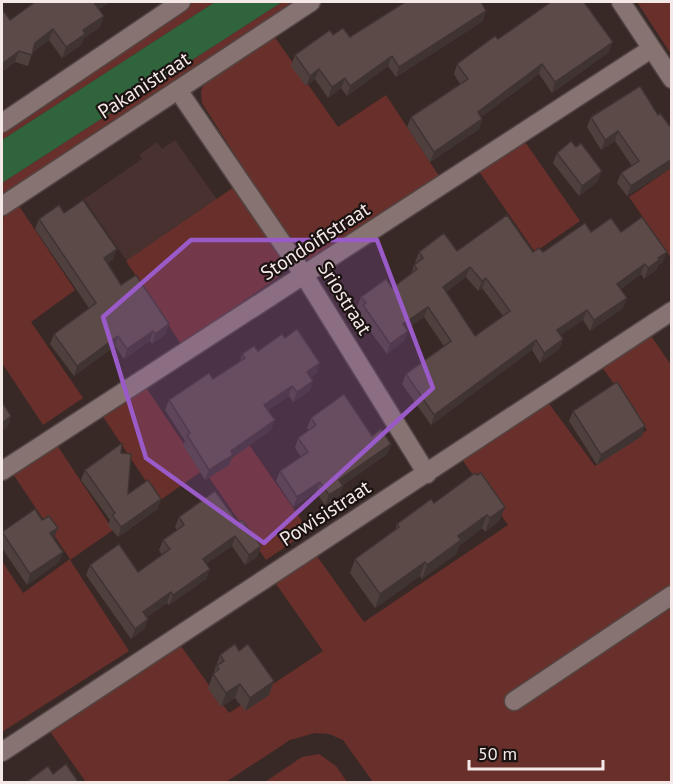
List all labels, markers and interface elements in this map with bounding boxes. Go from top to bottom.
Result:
street label: Pakanistraat [93,45,195,124]
street label: Stondoifistraat [255,196,375,286]
street label: Sriostraat [312,256,378,340]
street label: Powisistraat [275,474,376,552]
scale bar [469,733,602,771]
text: 50 m [478,742,517,765]

